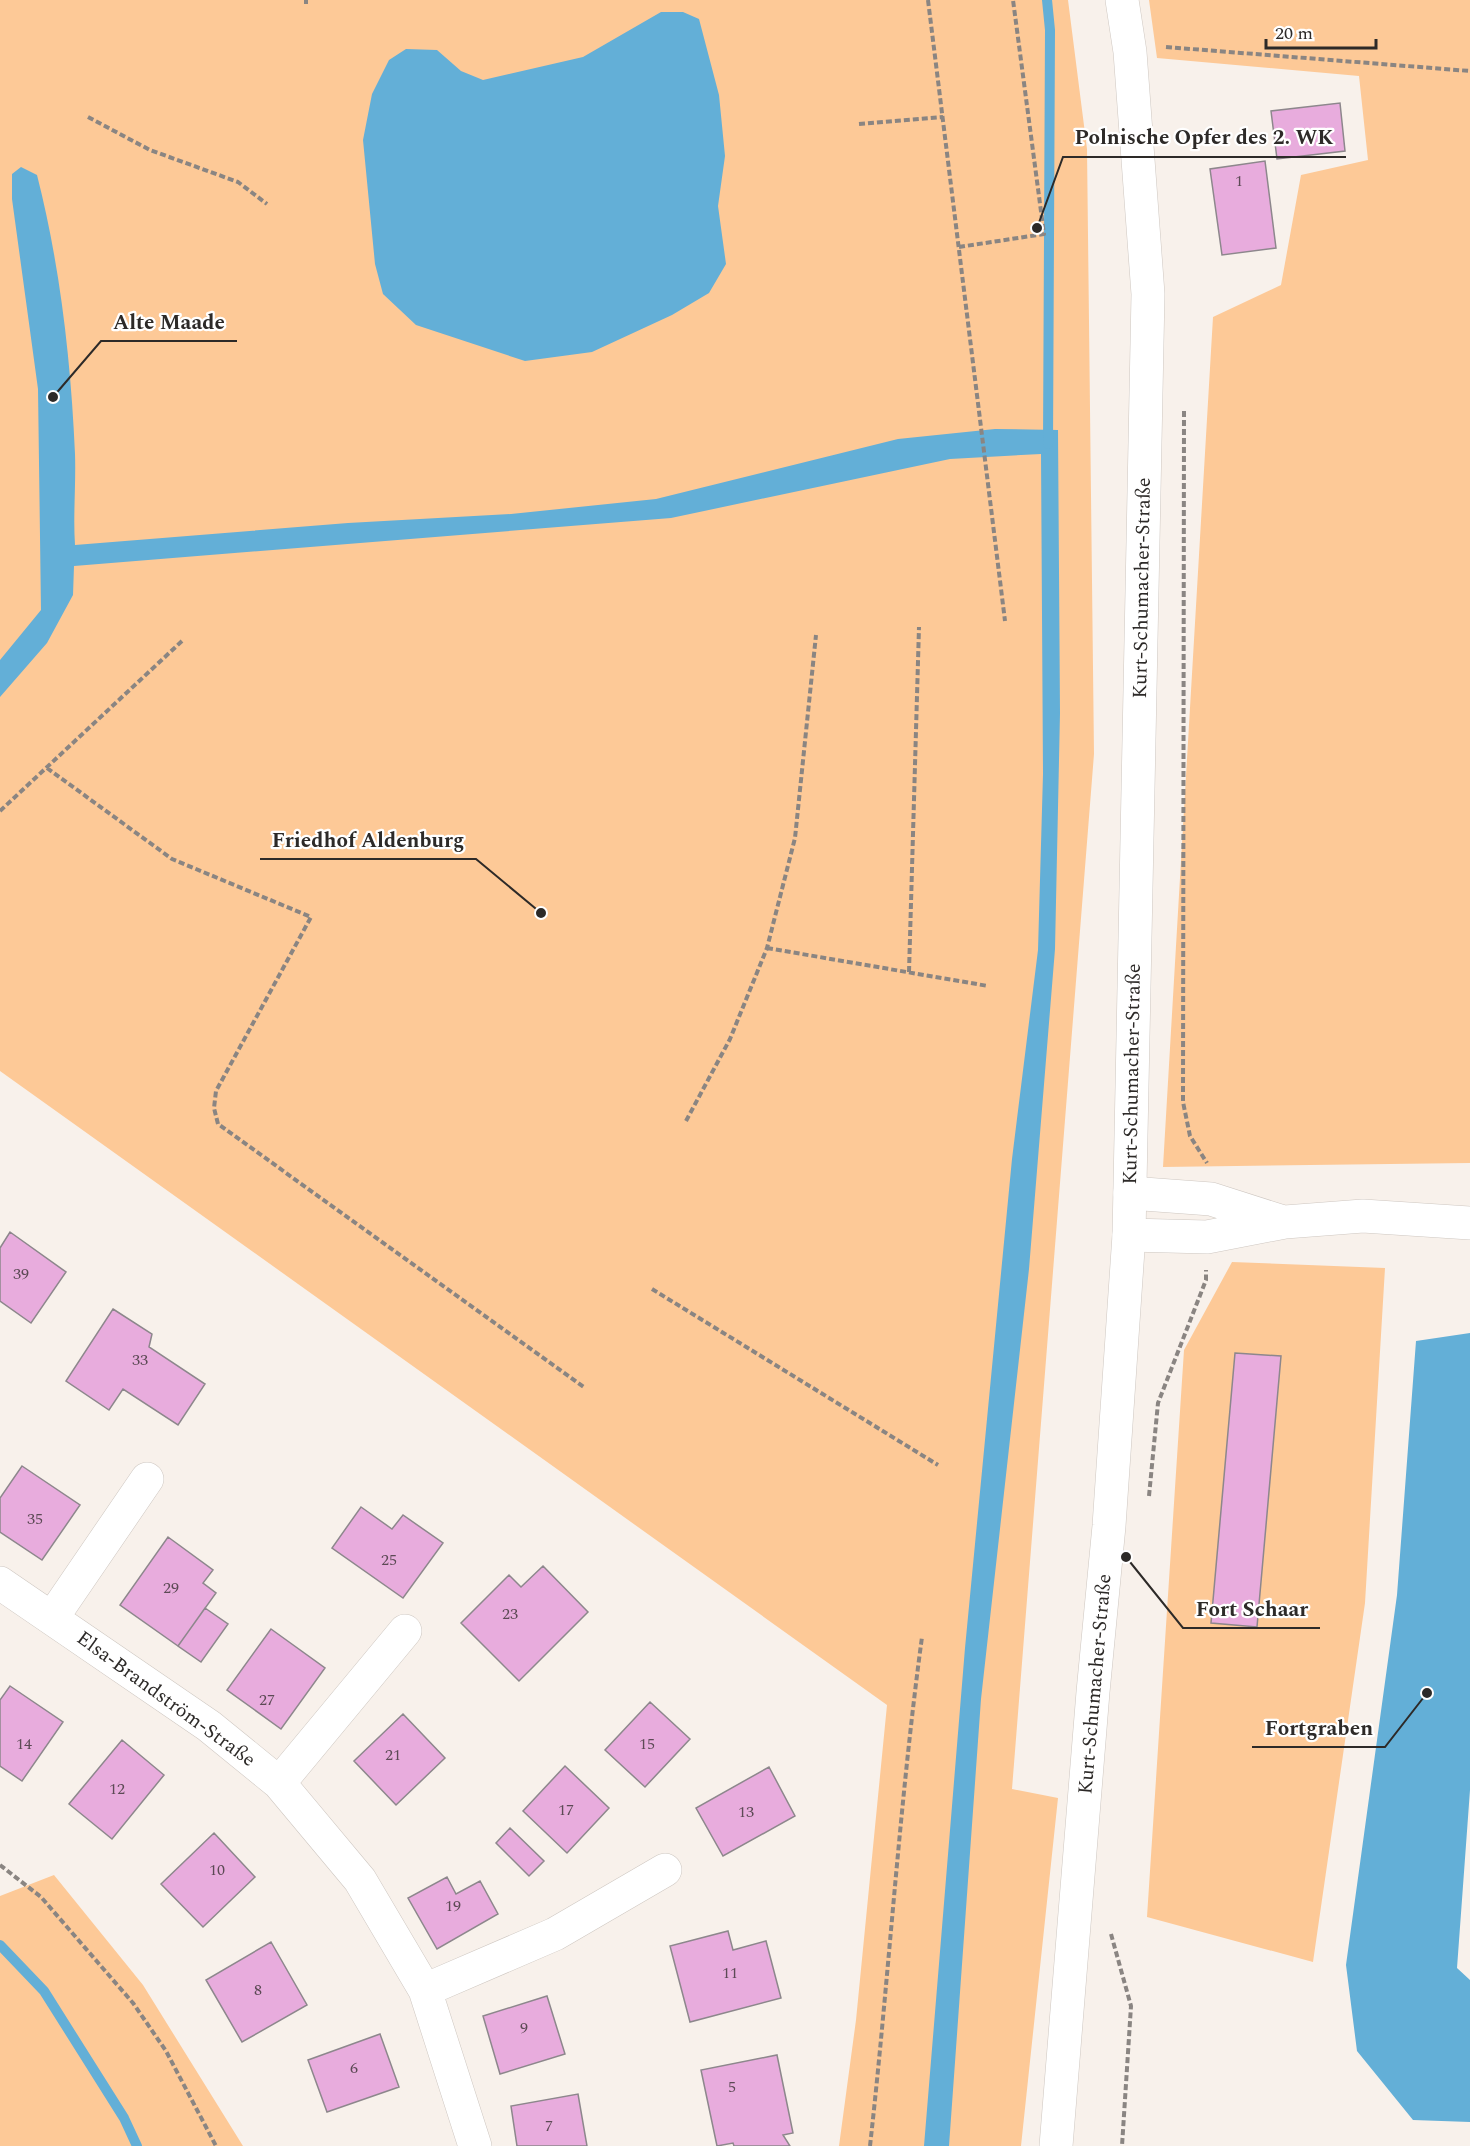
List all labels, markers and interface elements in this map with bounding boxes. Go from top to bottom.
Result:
scale bar [1266,12,1376,50]
text: 20 m [1275,20,1313,47]
callout: Polnische Opfer des 2. WK [1063,118,1346,157]
text: Polnische Opfer des 2. WK [1074,122,1334,154]
house number: 1 [1235,169,1243,193]
callout: Alte Maade [101,302,237,341]
text: Alte Maade [113,307,225,339]
street label: Kurt-Schumacher-Straße [1125,477,1159,699]
callout: Friedhof Aldenburg [260,820,476,859]
text: Friedhof Aldenburg [272,825,464,857]
street label: Kurt-Schumacher-Straße [1115,963,1149,1185]
house number: 39 [13,1262,29,1286]
house number: 33 [132,1348,148,1372]
house number: 35 [27,1507,43,1531]
house number: 25 [381,1548,397,1572]
street label: Kurt-Schumacher-Straße [1070,1572,1120,1796]
house number: 29 [163,1576,179,1600]
callout: Fort Schaar [1183,1589,1320,1628]
text: Fort Schaar [1196,1594,1308,1626]
house number: 23 [502,1602,518,1626]
street label: Elsa-Brandström-Straße [70,1624,262,1774]
house number: 27 [259,1688,275,1712]
callout: Fortgraben [1252,1708,1385,1747]
text: Fortgraben [1265,1713,1373,1745]
house number: 14 [16,1732,32,1756]
house number: 15 [639,1732,655,1756]
house number: 21 [385,1743,401,1767]
house number: 12 [109,1777,125,1801]
house number: 17 [558,1798,574,1822]
house number: 13 [738,1800,754,1824]
house number: 10 [209,1858,225,1882]
house number: 19 [445,1894,461,1918]
house number: 11 [722,1961,738,1985]
house number: 8 [254,1978,262,2002]
house number: 9 [520,2016,528,2040]
house number: 6 [350,2056,358,2080]
house number: 5 [728,2075,736,2099]
house number: 7 [545,2114,553,2138]

